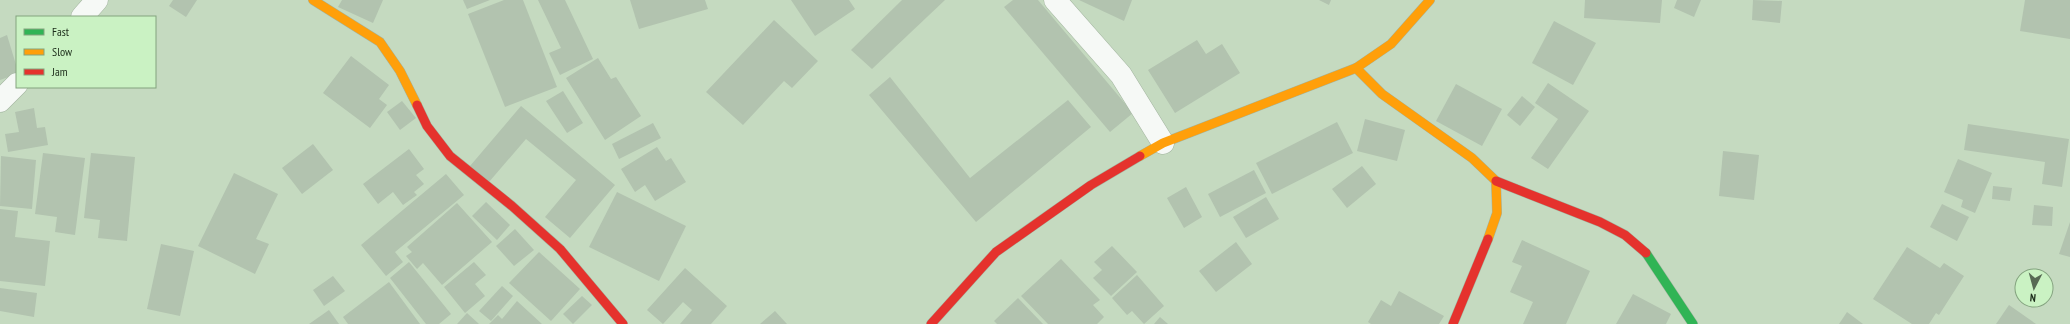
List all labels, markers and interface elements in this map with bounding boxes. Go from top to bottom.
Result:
legend [16,16,156,88]
text: Fast [52,24,70,39]
text: Slow [52,44,73,59]
text: Jam [51,64,68,79]
north arrow [2014,268,2054,308]
text: N [2029,291,2037,305]

